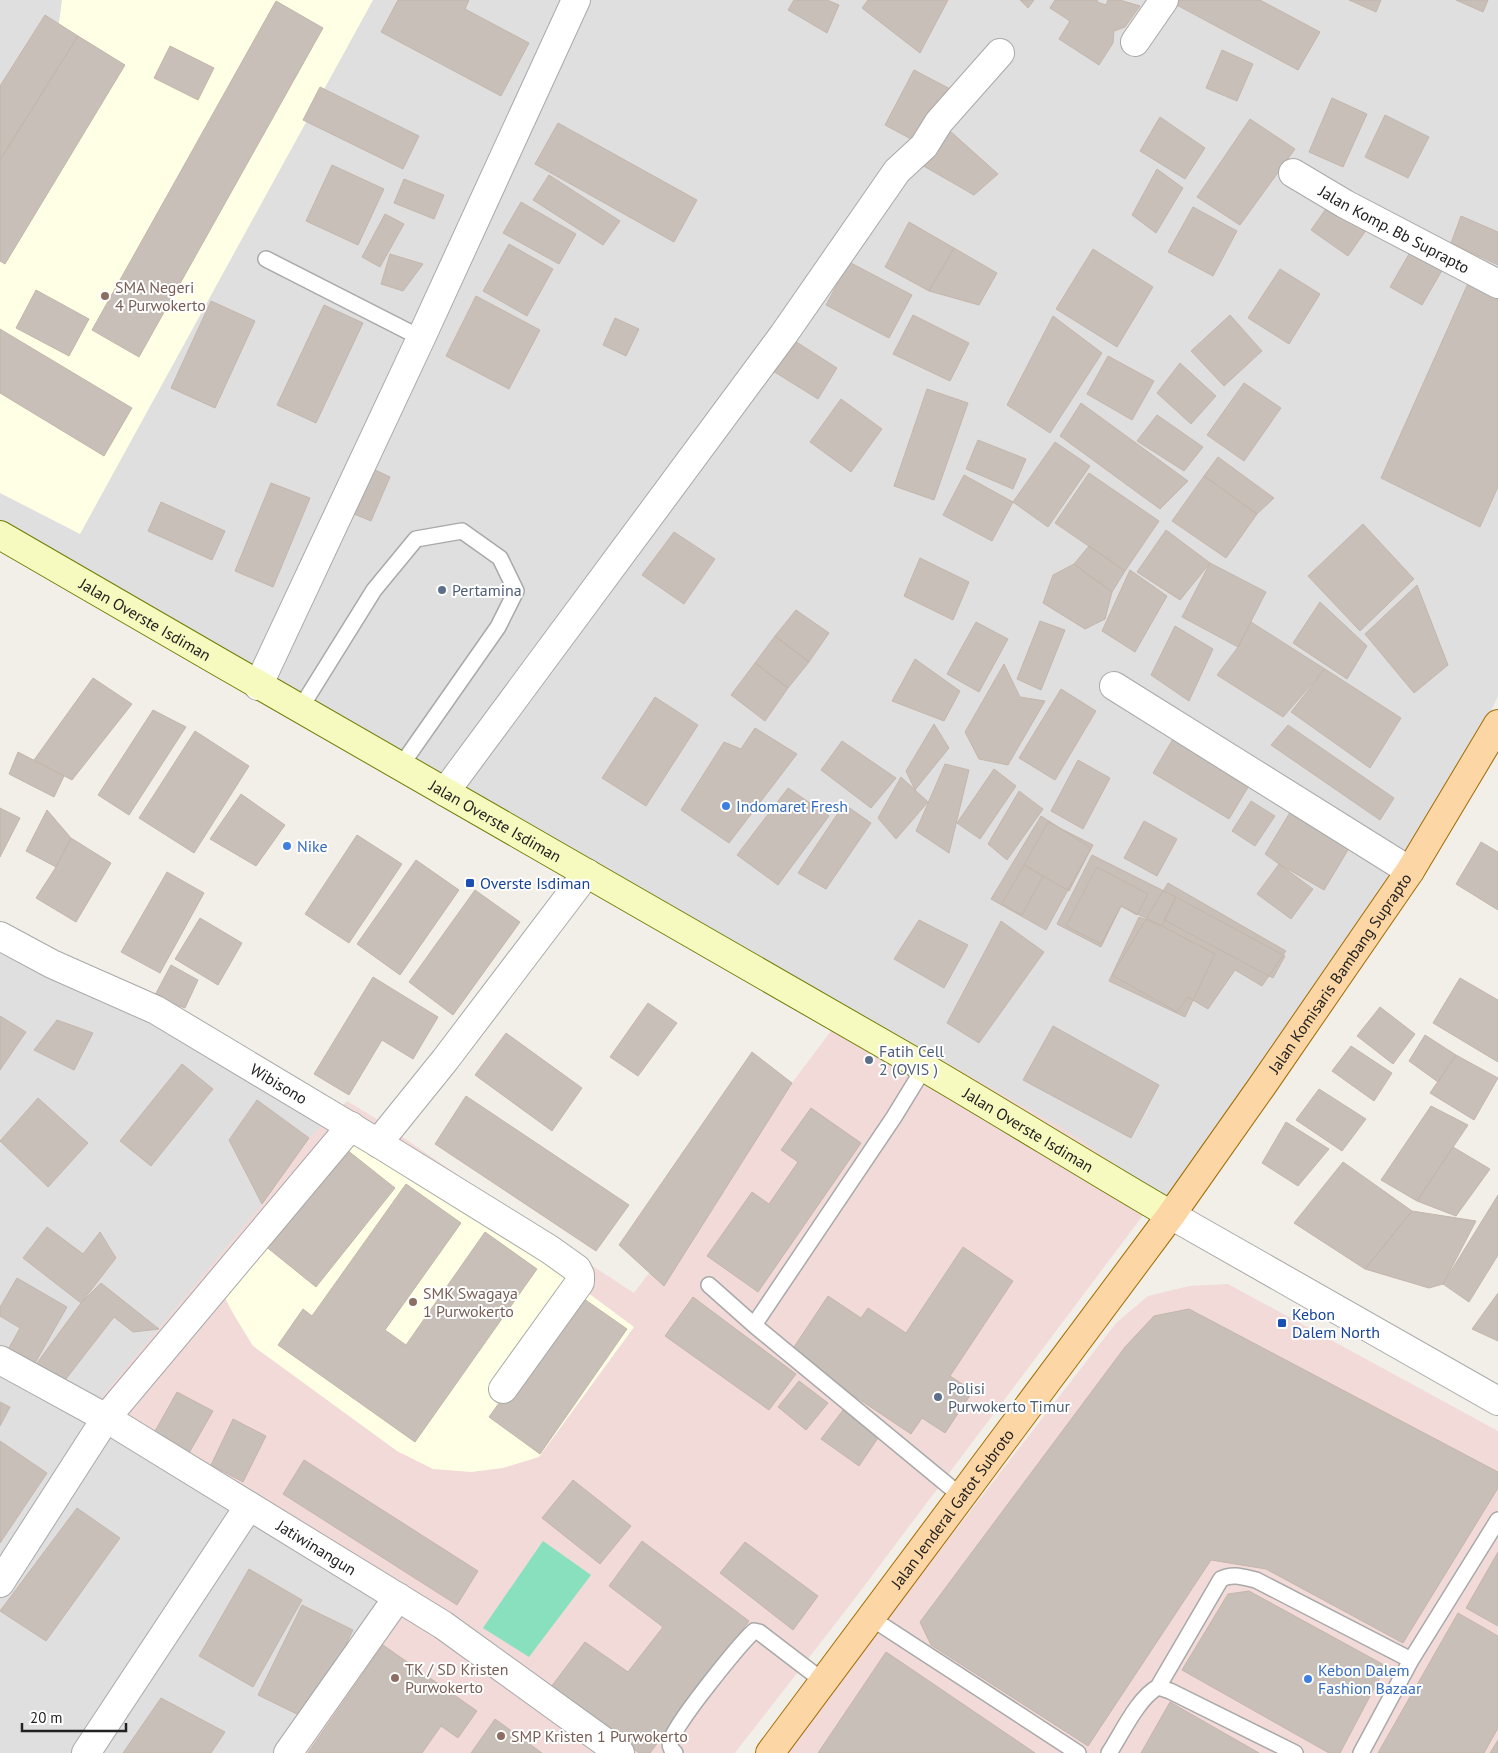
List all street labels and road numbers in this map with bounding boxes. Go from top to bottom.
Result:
street label: Jalan Komp. Bb Suprapto [1315,180,1473,277]
street label: Jalan Overste Isdiman [75,573,215,665]
street label: Jalan Overste Isdiman [425,775,565,866]
street label: Jalan Komisaris Bambang Suprapto [1263,869,1416,1078]
street label: Wibisono [247,1059,311,1108]
street label: Jalan Overste Isdiman [959,1082,1097,1177]
street label: Jalan Jenderal Gatot Subroto [886,1425,1018,1593]
street label: Jatiwinangun [272,1515,360,1579]

